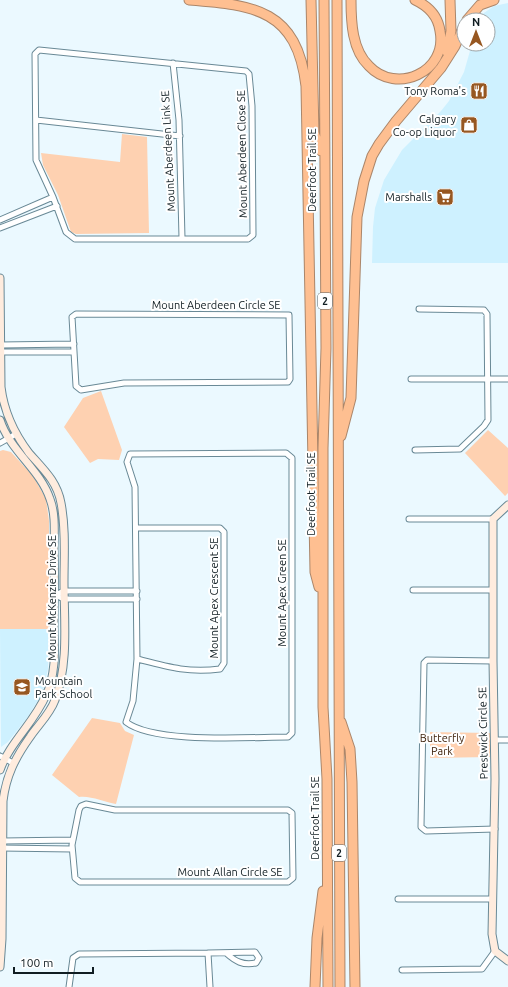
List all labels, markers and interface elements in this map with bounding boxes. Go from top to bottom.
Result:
north arrow [456,12,496,52]
text: N [472,16,480,28]
restaurant icon: Tony Roma's [469,81,489,101]
place label: Tony Roma's [404,85,466,97]
street label: Mount Aberdeen Link SE [159,90,177,212]
street label: Mount Aberdeen Close SE [235,90,249,218]
place label: Calgary Co-op Liquor [393,113,457,138]
shop icon: Calgary Co-op Liquor [459,115,479,135]
street label: Deerfoot Trail SE [306,128,318,212]
supermarket icon: Marshalls [435,187,455,207]
place label: Marshalls [385,191,432,203]
road number: 2 [318,293,332,309]
street label: Mount Aberdeen Circle SE [152,299,280,311]
street label: Deerfoot Trail SE [305,452,317,536]
street label: Mount McKenzie Drive SE [46,535,58,661]
street label: Mount Apex Crescent SE [208,537,220,659]
street label: Mount Apex Green SE [276,539,288,647]
place label: Mountain Park School [35,675,92,700]
school or university icon: Mountain Park School [12,677,32,697]
street label: Prestwick Circle SE [476,687,490,779]
park label: Butterfly Park [420,732,465,757]
street label: Deerfoot Trail SE [309,776,321,860]
road number: 2 [332,845,346,861]
street label: Mount Allan Circle SE [178,866,282,878]
scale bar [14,949,93,975]
text: 100 m [20,956,53,969]

